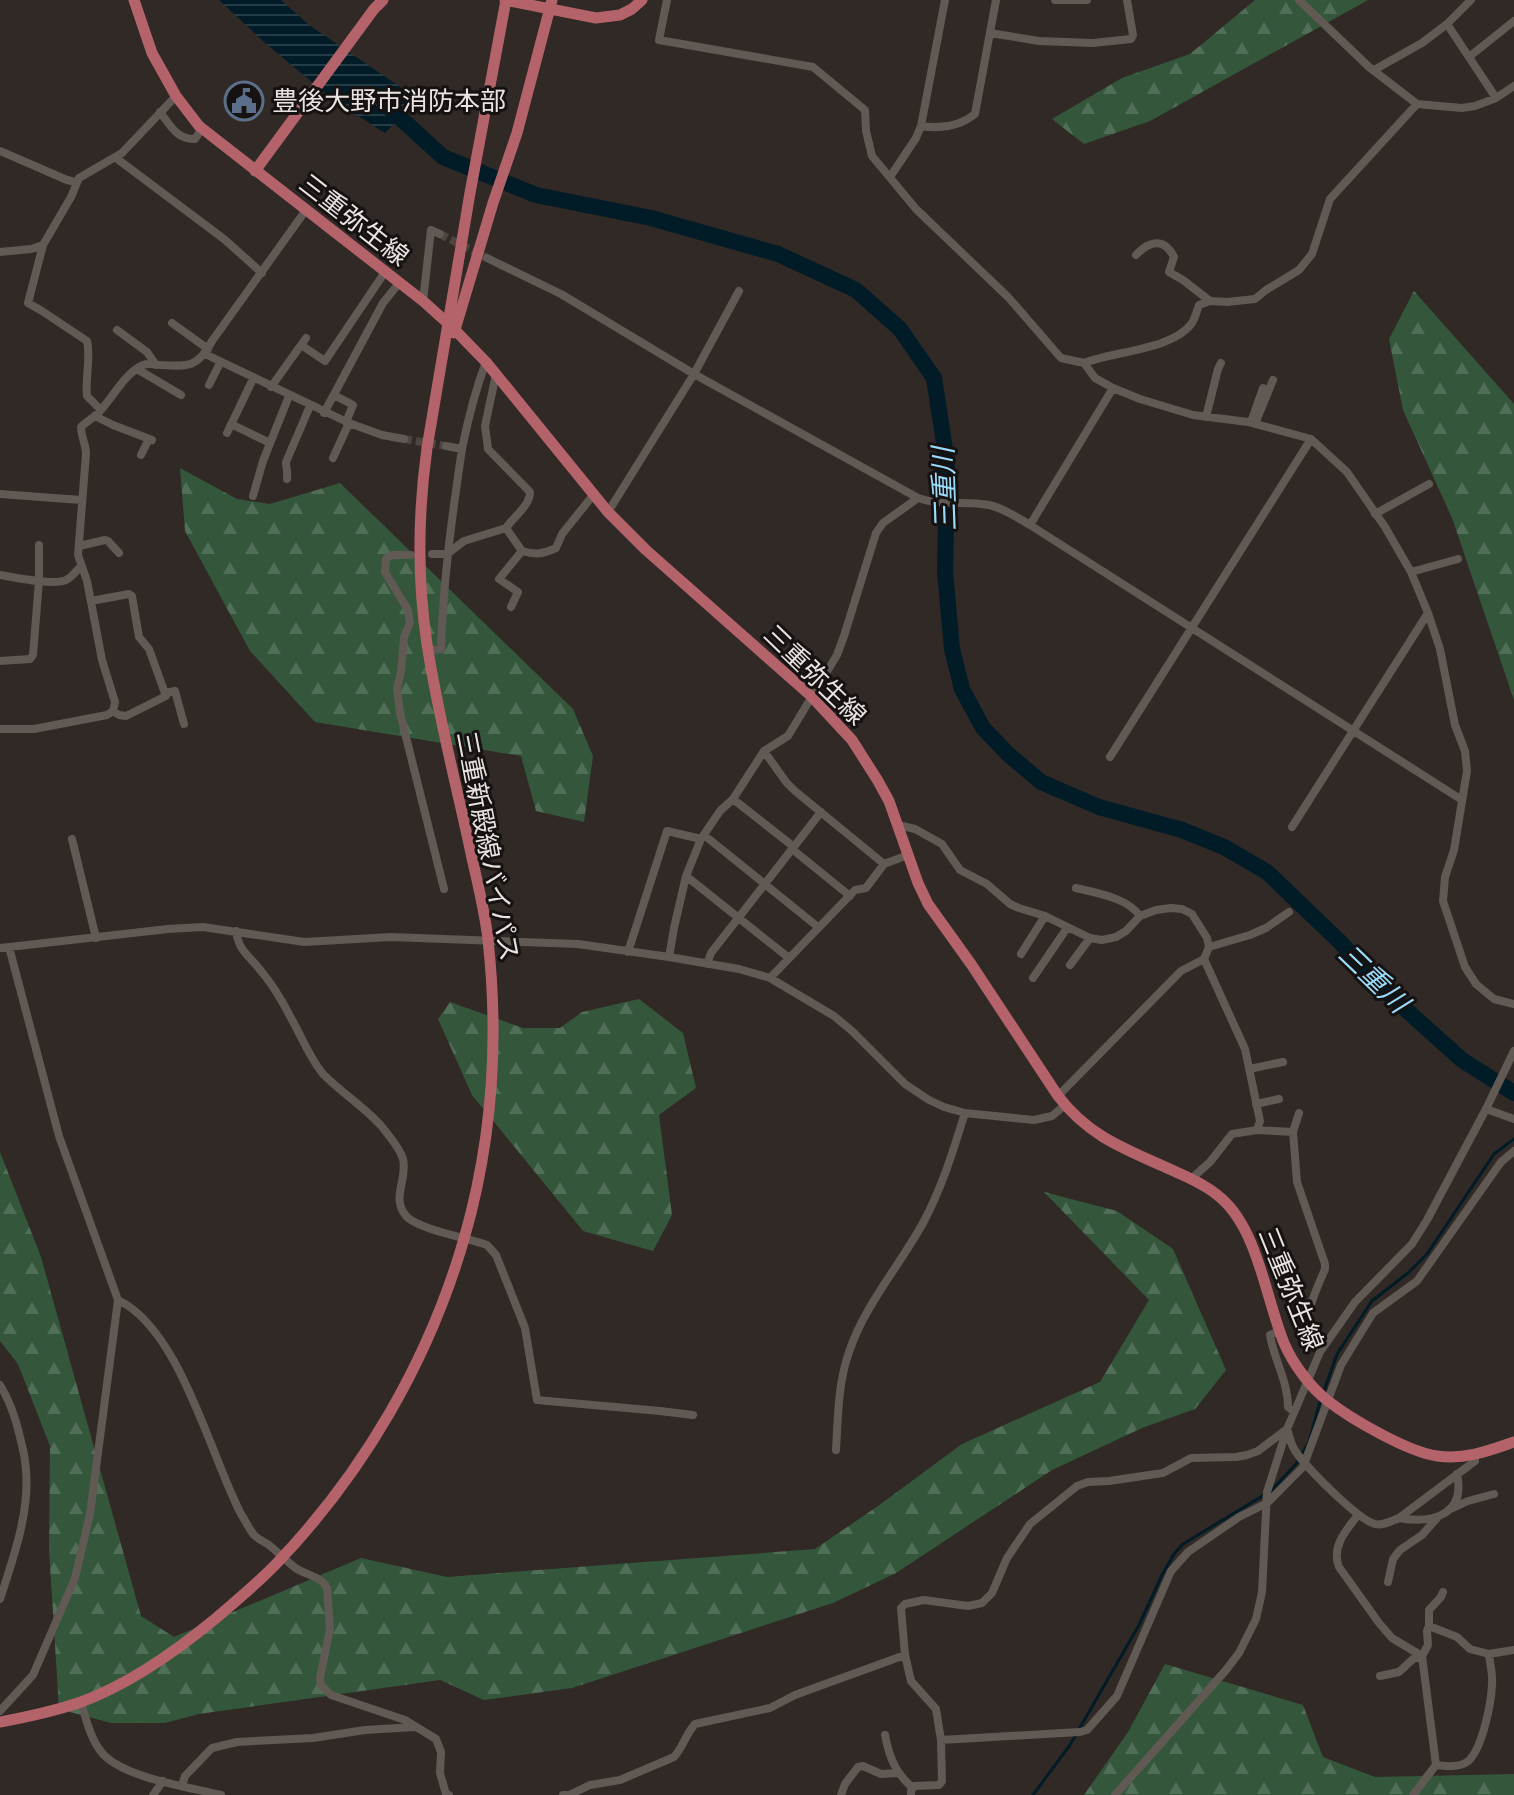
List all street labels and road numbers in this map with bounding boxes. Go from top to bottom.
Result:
street label: 三重弥生線 [294,168,414,272]
street label: 三重弥生線 [758,619,872,731]
street label: 三重新殿線バイパス [451,729,525,963]
street label: 三重弥生線 [1253,1223,1329,1355]

